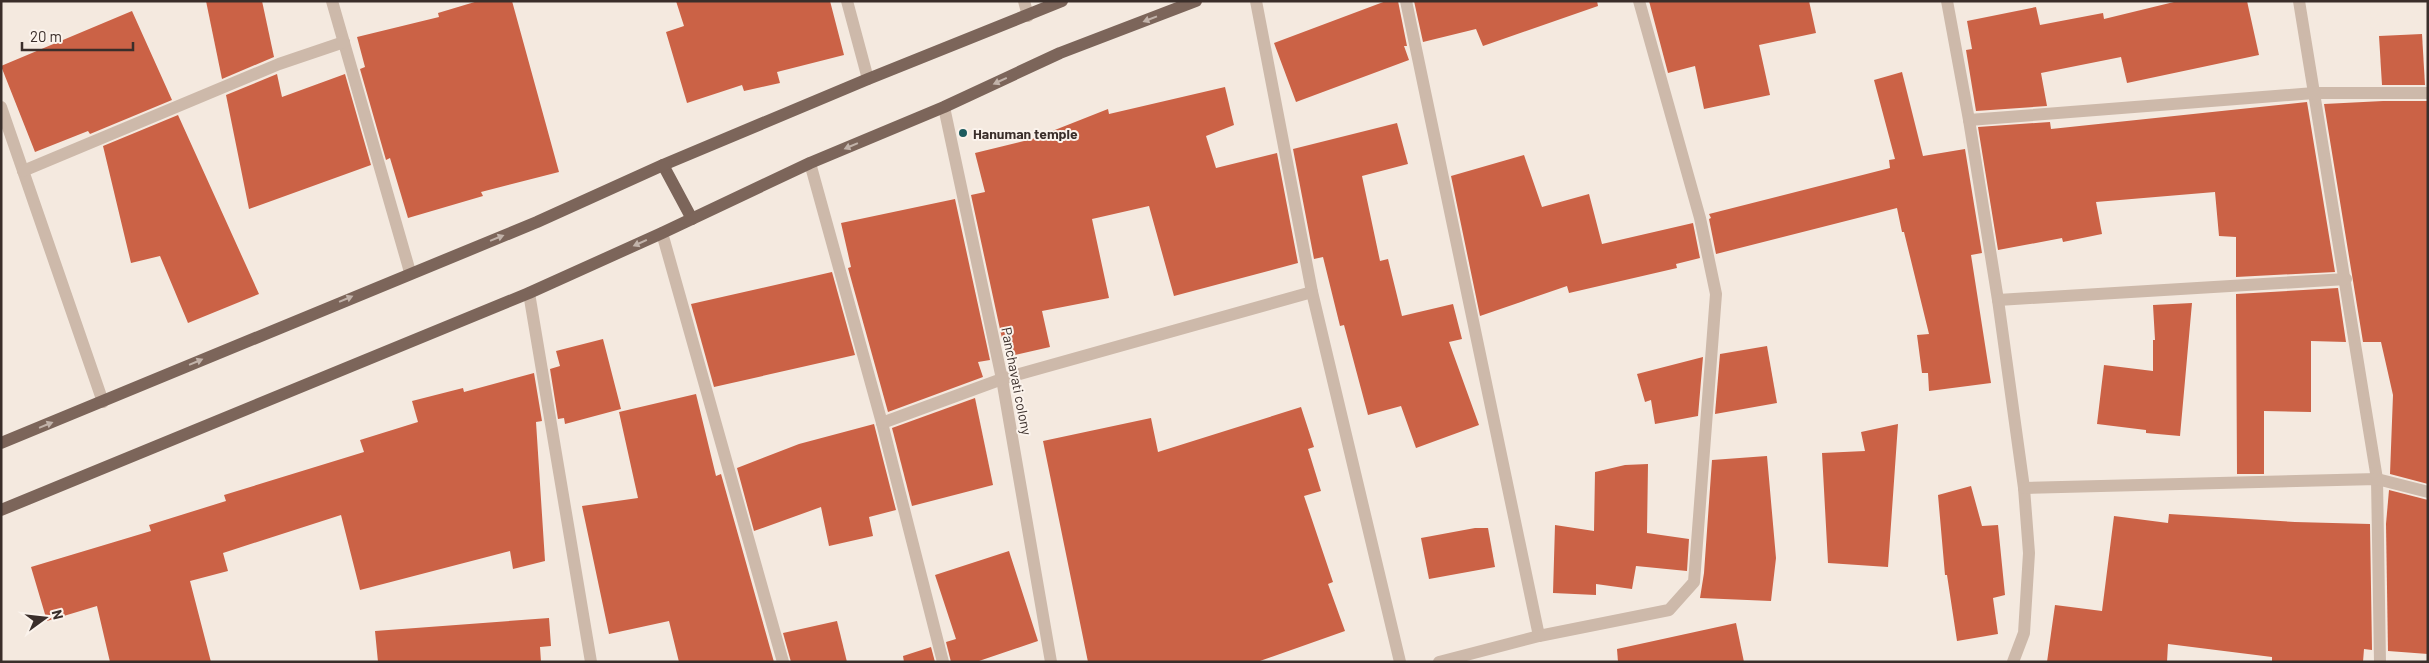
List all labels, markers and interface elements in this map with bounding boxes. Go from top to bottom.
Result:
one-way arrow [1143,15,1157,23]
scale bar [22,20,134,52]
text: 20 m [30,27,62,45]
one-way arrow [993,77,1007,85]
place label: Hanuman temple [973,125,1078,142]
marker: Hanuman temple [957,127,969,139]
one-way arrow [844,142,858,150]
one-way arrow [489,233,504,241]
one-way arrow [633,239,647,247]
one-way arrow [339,295,353,303]
street label: Panchavati colony [998,326,1036,437]
one-way arrow [189,358,204,366]
one-way arrow [39,420,54,428]
north arrow [20,593,70,643]
text: N [49,608,67,621]

